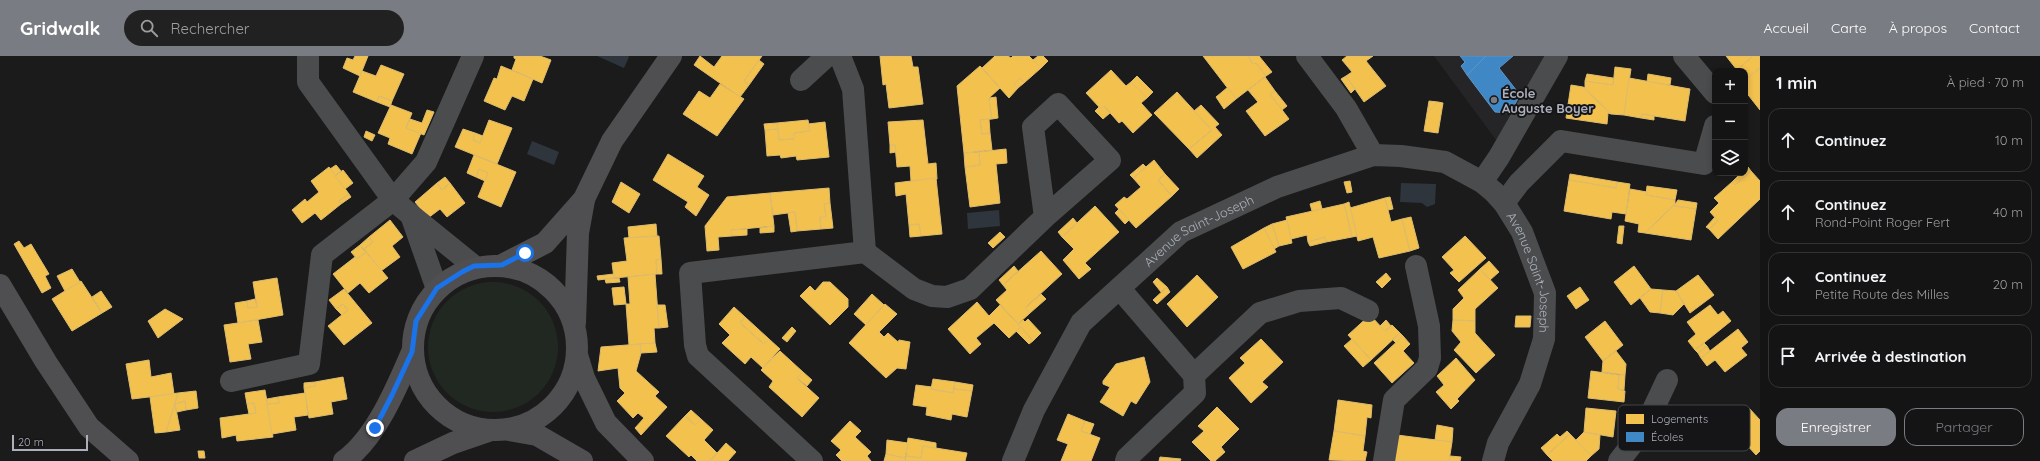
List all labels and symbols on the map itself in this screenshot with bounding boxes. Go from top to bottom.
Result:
place label: École Auguste Boyer [1502,85,1594,116]
marker: École Auguste Boyer [1489,95,1499,105]
street label: Avenue Saint-Joseph [1140,191,1256,270]
street label: Avenue Saint-Joseph [1504,209,1554,333]
route start [516,244,534,262]
legend [1618,405,1750,451]
text: Logements [1651,412,1708,426]
route end [366,419,384,437]
text: Écoles [1651,430,1683,444]
scale bar [12,433,88,452]

